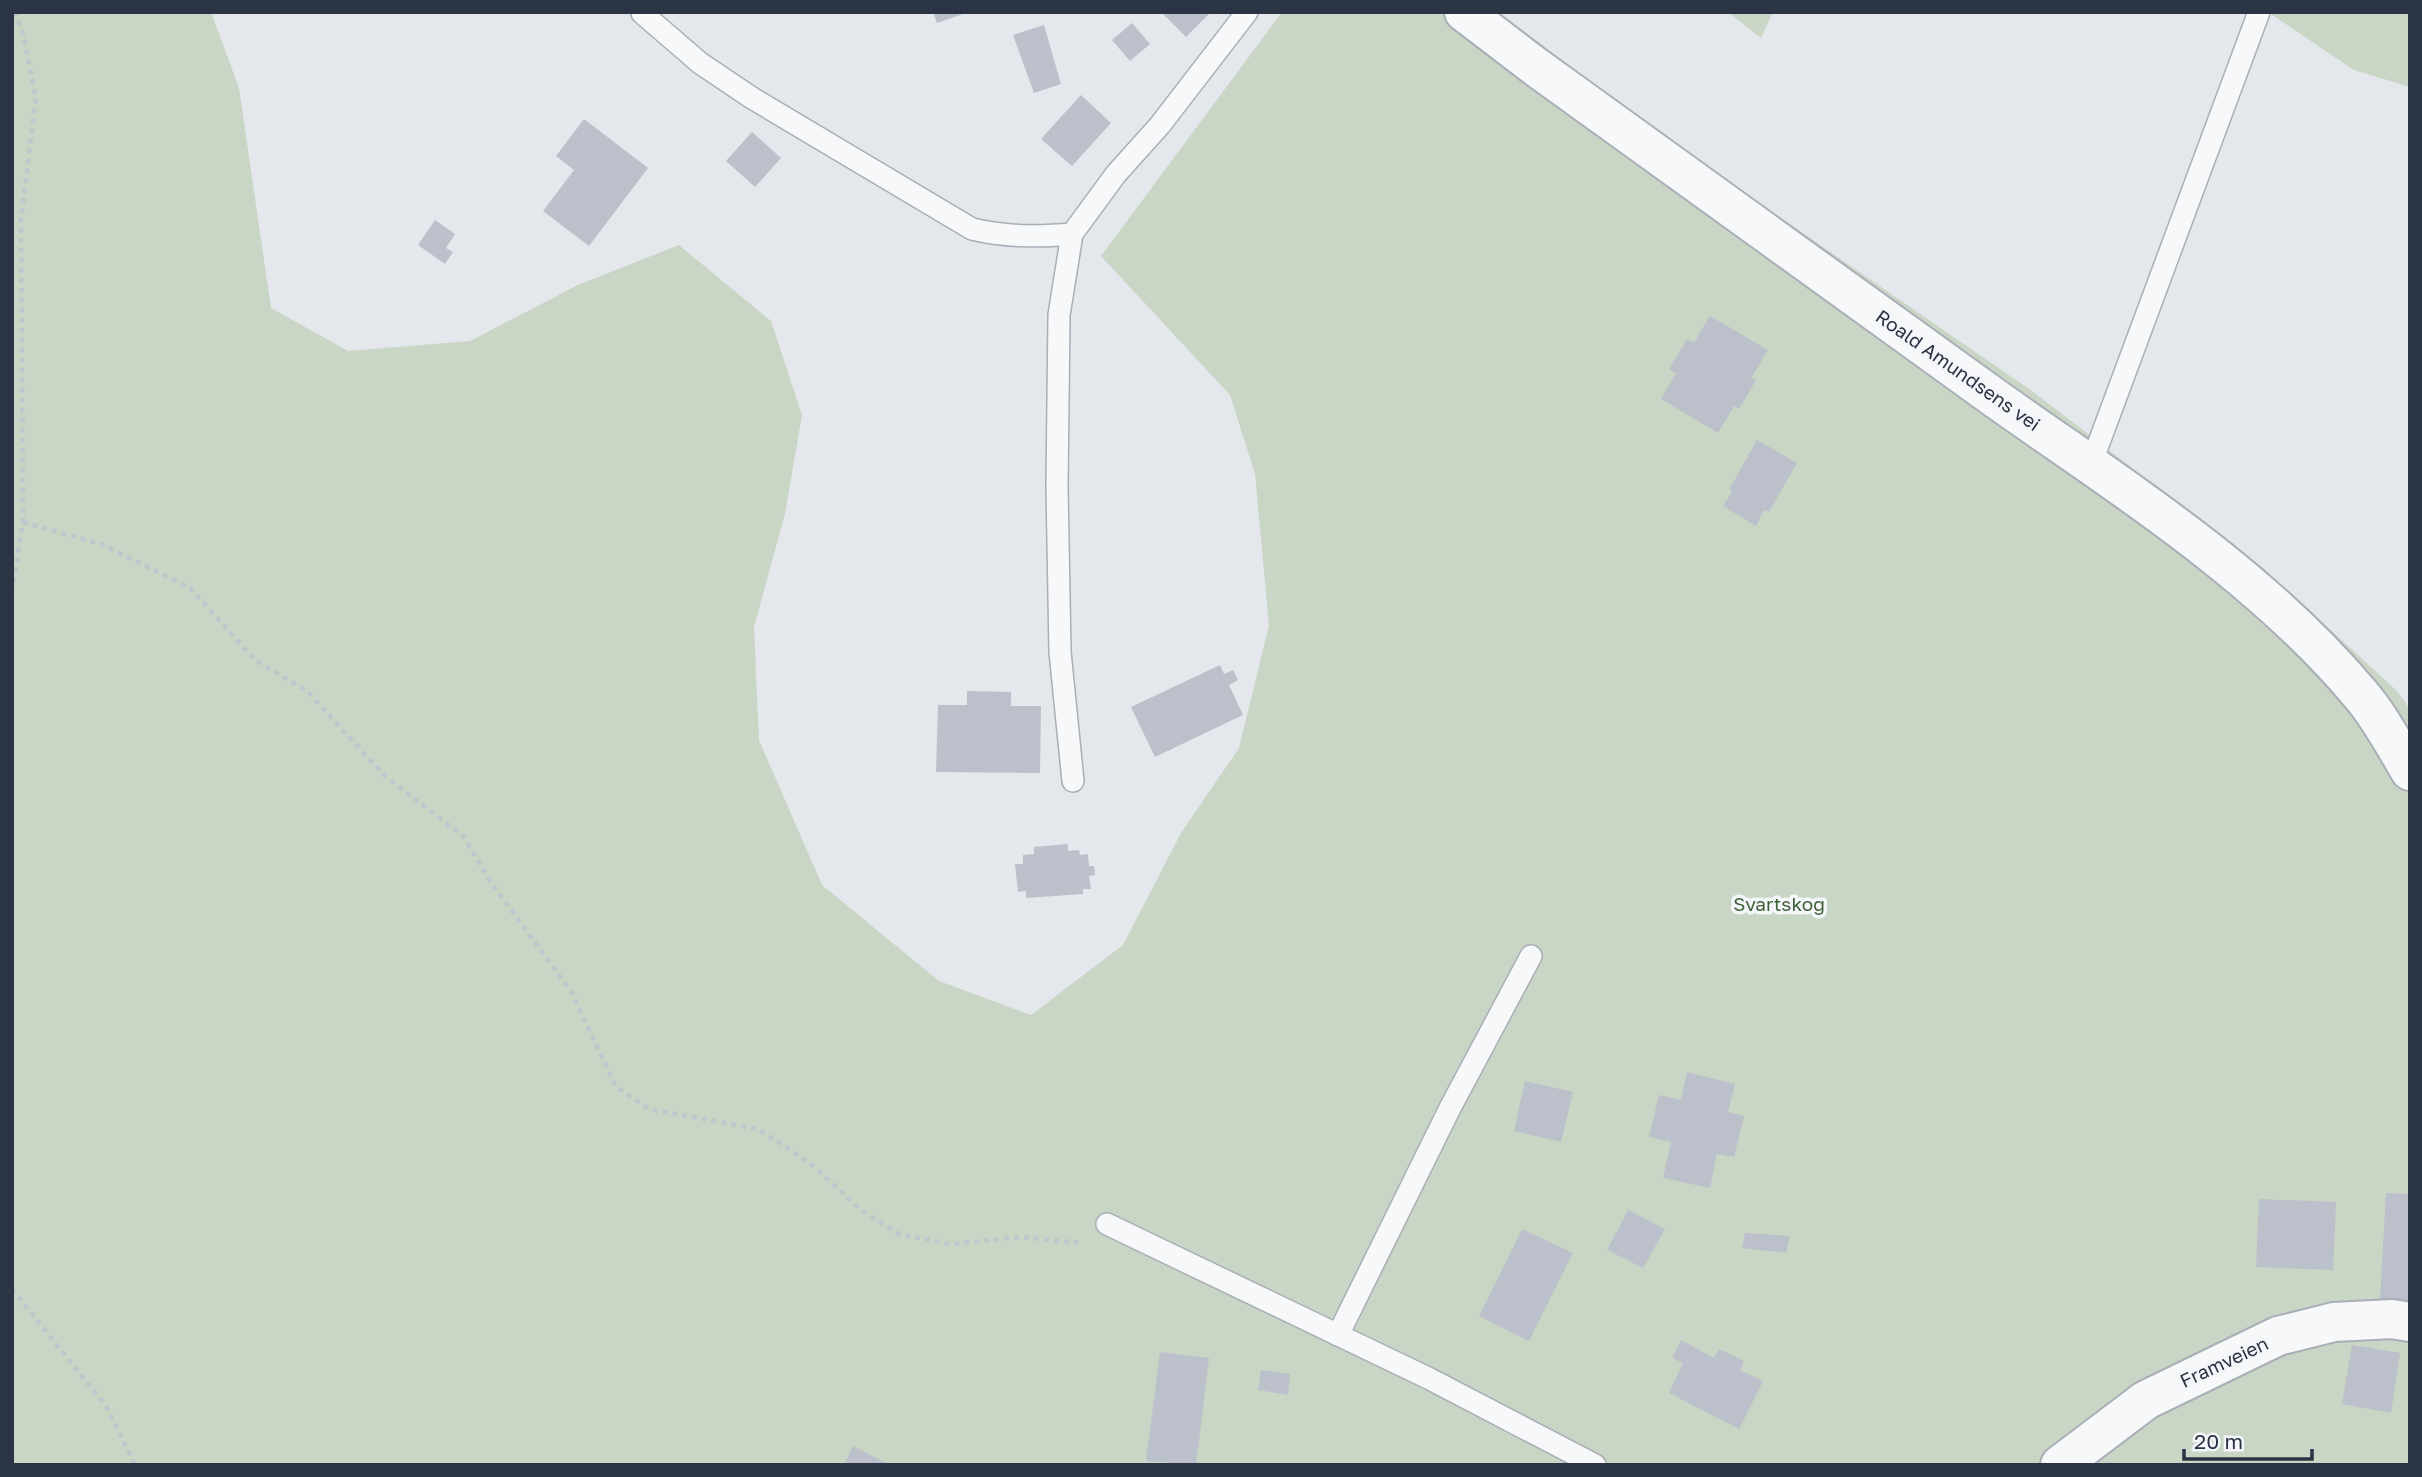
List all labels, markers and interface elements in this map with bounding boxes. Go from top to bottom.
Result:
street label: Roald Amundsens vei [1872,304,2045,435]
park label: Svartskog [1733,892,1825,915]
street label: Framveien [2176,1331,2272,1392]
scale bar [2184,1418,2312,1462]
text: 20 m [2194,1428,2243,1454]

